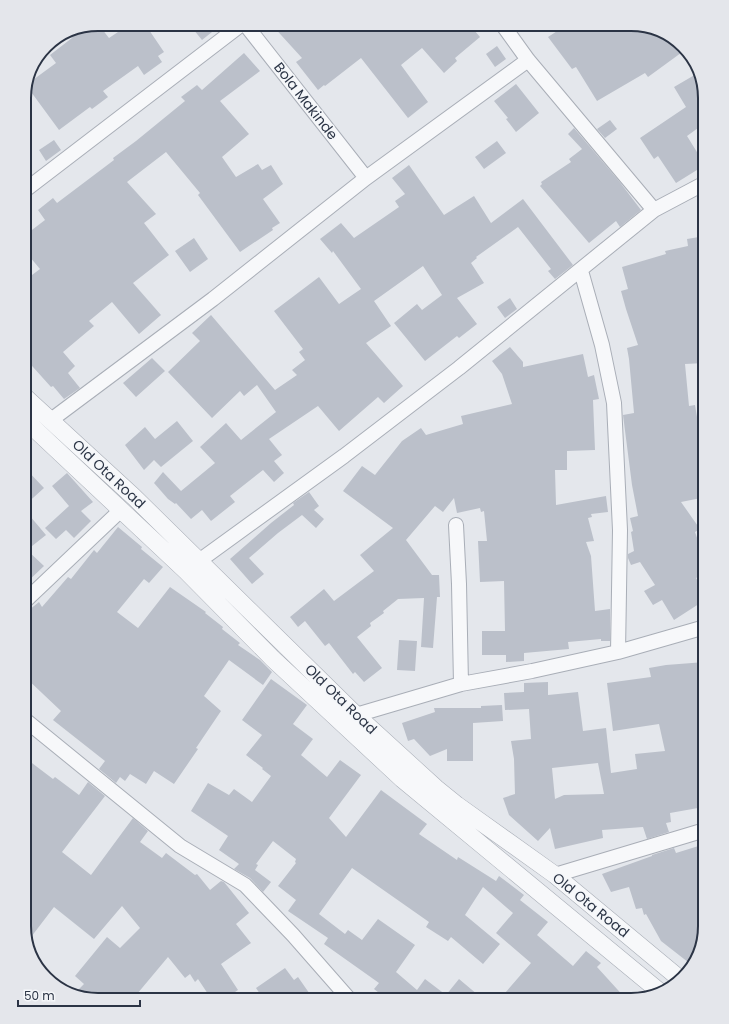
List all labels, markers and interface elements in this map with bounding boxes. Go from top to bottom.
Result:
street label: Bola Makinde [269,58,343,144]
street label: Old Ota Road [68,435,150,513]
street label: Old Ota Road [300,659,382,739]
street label: Old Ota Road [548,868,634,942]
scale bar [18,982,140,1008]
text: 50 m [24,987,55,1004]

